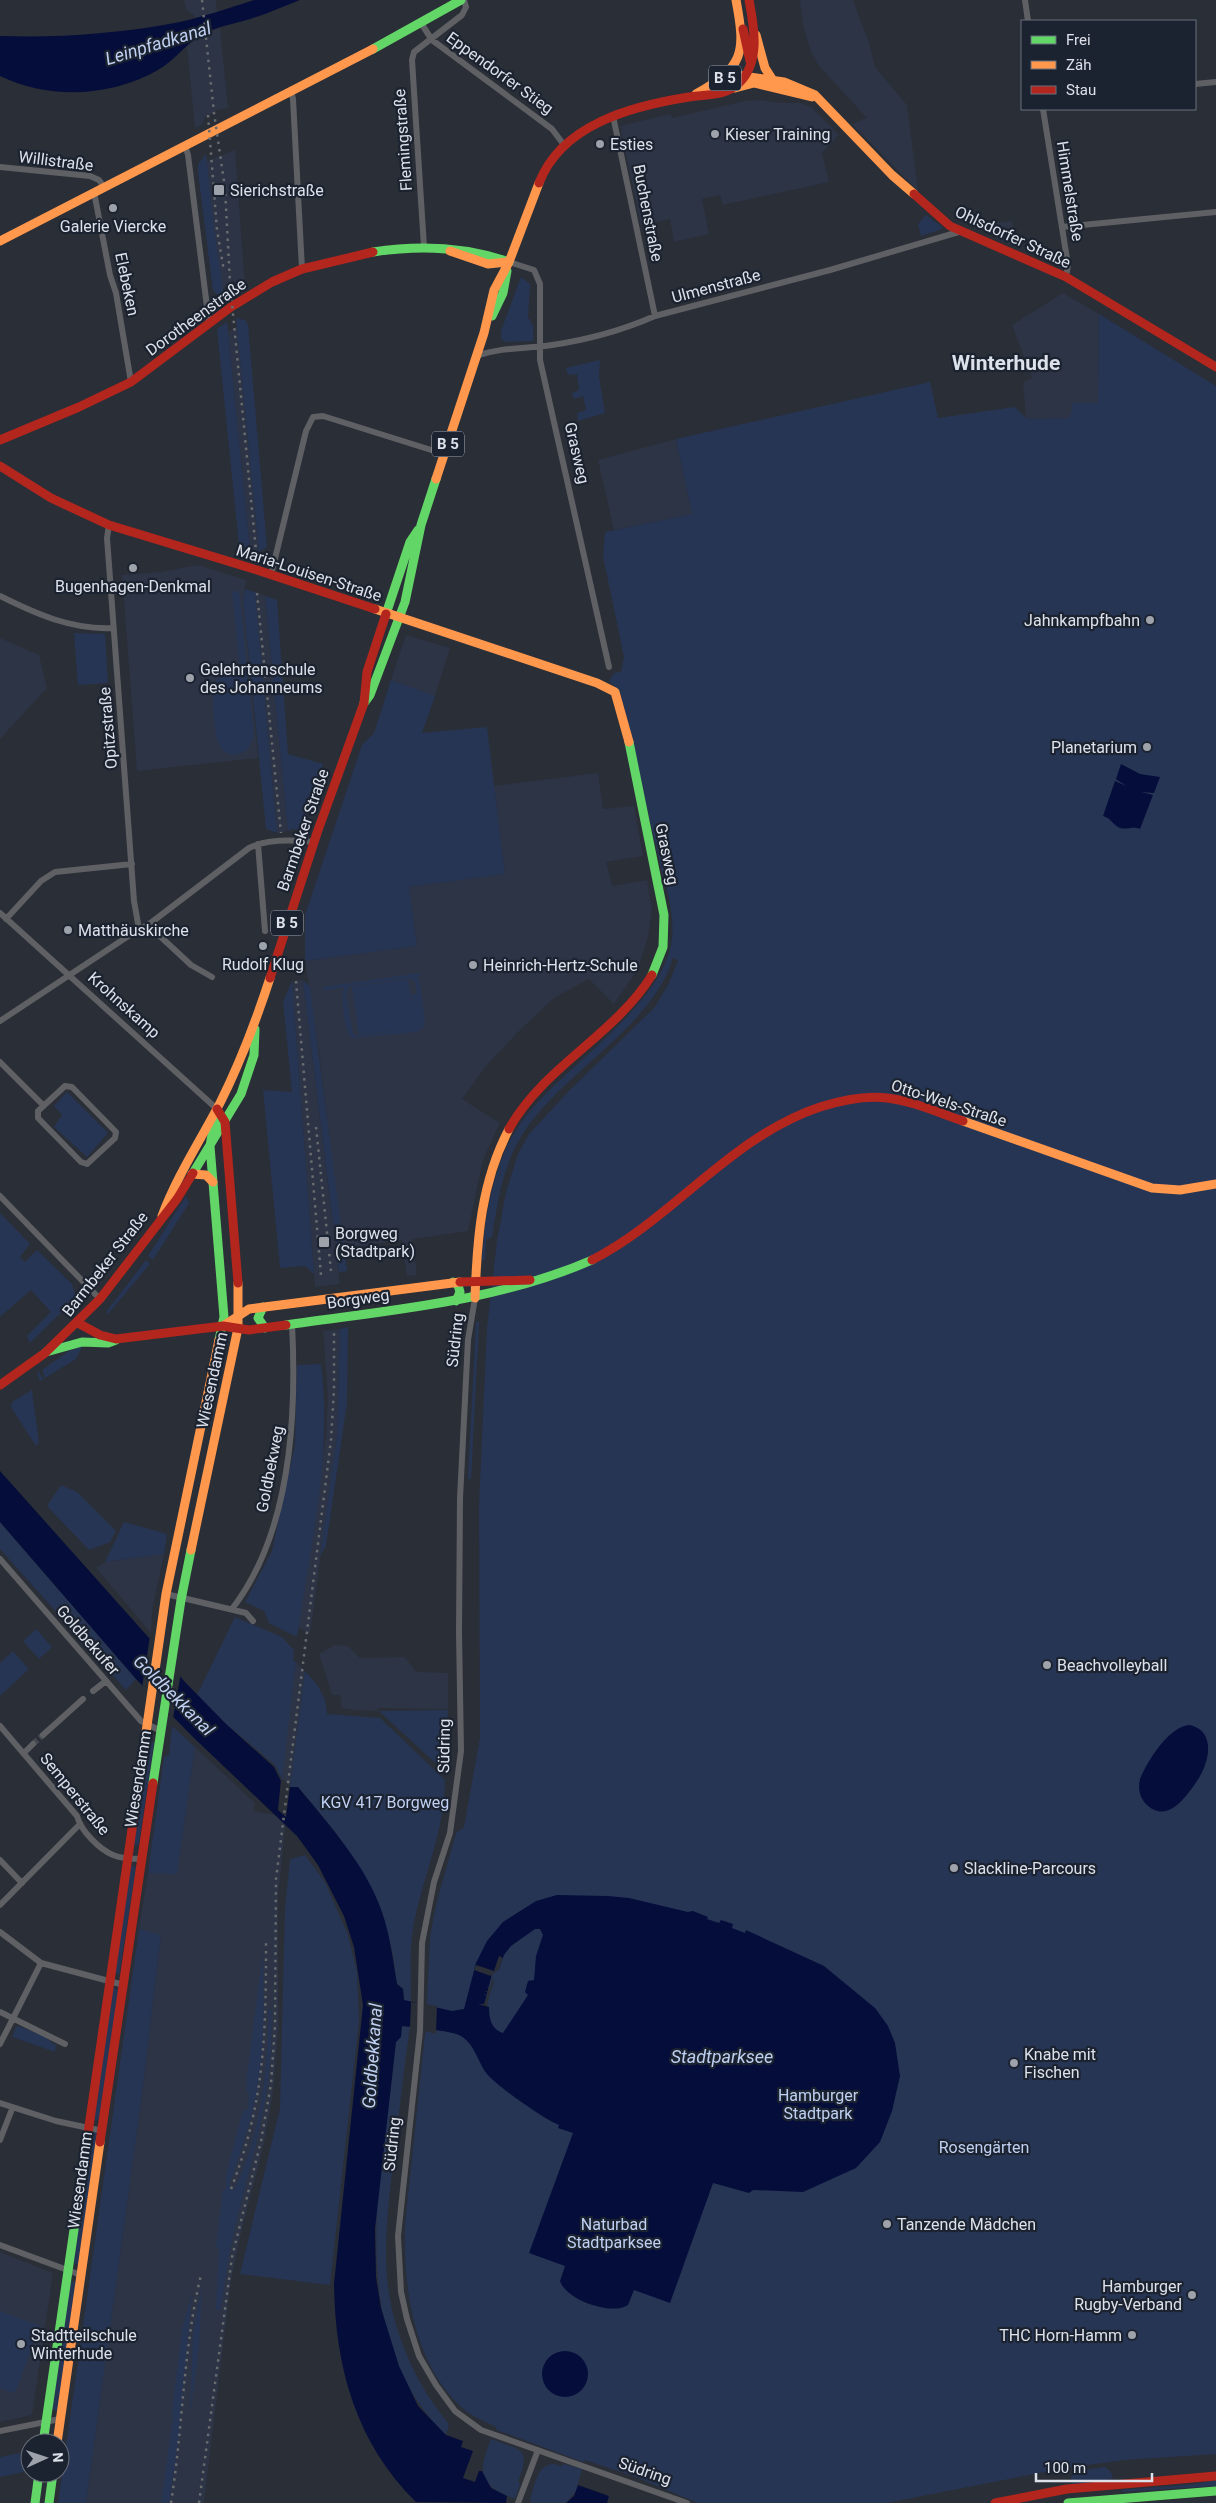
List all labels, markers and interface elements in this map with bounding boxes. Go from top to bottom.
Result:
water label: Leinpfadkanal [103,17,214,69]
legend [1021,20,1196,110]
street label: Eppendorfer Stieg [443,28,557,118]
text: Frei [1066,31,1091,49]
text: Zäh [1066,56,1091,74]
road number: B 5 [709,66,741,90]
text: Stau [1066,81,1096,99]
street label: Flemingstraße [390,88,416,192]
place label: Kieser Training [725,125,830,144]
marker: Kieser Training [709,128,721,140]
place label: Esties [610,135,653,154]
marker: Esties [594,138,606,150]
street label: Himmelstraße [1053,140,1087,242]
street label: Willistraße [18,147,94,175]
street label: Buchenstraße [629,163,667,263]
place label: Sierichstraße [230,181,324,200]
marker: Sierichstraße [212,183,226,197]
marker: Galerie Viercke [107,202,119,214]
street label: Ohlsdorfer Straße [952,202,1074,272]
place label: Galerie Viercke [60,217,166,236]
street label: Elebeken [111,251,143,317]
street label: Ulmenstraße [670,265,762,307]
street label: Dorotheenstraße [142,274,250,360]
district label: Winterhude [952,351,1060,375]
street label: Grasweg [561,420,593,486]
road number: B 5 [432,432,464,456]
street label: Maria-Louisen-Straße [234,540,384,606]
marker: Bugenhagen-Denkmal [127,562,139,574]
place label: Bugenhagen-Denkmal [55,577,211,596]
place label: Jahnkampfbahn [1024,611,1140,630]
marker: Jahnkampfbahn [1144,614,1156,626]
place label: Gelehrtenschule des Johanneums [200,660,322,697]
marker: Gelehrtenschule des Johanneums [184,672,196,684]
street label: Opitzstraße [95,686,121,770]
place label: Planetarium [1051,738,1137,757]
marker: Planetarium [1141,741,1153,753]
street label: Barmbeker Straße [273,766,333,894]
street label: Grasweg [651,821,683,887]
road number: B 5 [271,910,303,936]
place label: Matthäuskirche [78,921,189,940]
marker: Matthäuskirche [62,924,74,936]
marker: Rudolf Klug [257,940,269,952]
place label: Rudolf Klug [222,955,304,974]
place label: Heinrich-Hertz-Schule [483,956,638,975]
marker: Heinrich-Hertz-Schule [467,959,479,971]
street label: Krohnskamp [84,968,164,1042]
street label: Otto-Wels-Straße [889,1075,1009,1131]
street label: Barmbeker Straße [58,1208,152,1320]
place label: Borgweg (Stadtpark) [335,1224,415,1261]
marker: Borgweg (Stadtpark) [317,1235,331,1249]
street label: Borgweg [326,1285,390,1313]
street label: Südring [443,1312,467,1368]
street label: Wiesendamm [193,1330,231,1430]
street label: Goldbekweg [252,1424,288,1514]
street label: Goldbekufer [52,1601,124,1679]
water label: Goldbekkanal [129,1650,219,1740]
place label: Beachvolleyball [1057,1656,1167,1675]
marker: Beachvolleyball [1041,1659,1053,1671]
street label: Südring [434,1719,454,1773]
street label: Wiesendamm [121,1729,155,1829]
street label: Semperstraße [36,1749,114,1839]
park label: KGV 417 Borgweg [321,1793,449,1812]
place label: Slackline-Parcours [964,1859,1096,1878]
marker: Slackline-Parcours [948,1862,960,1874]
water label: Goldbekkanal [358,2002,386,2109]
place label: Knabe mit Fischen [1024,2045,1096,2082]
water label: Stadtparksee [671,2046,773,2067]
marker: Knabe mit Fischen [1008,2057,1020,2069]
park label: Hamburger Stadtpark [778,2086,859,2123]
street label: Südring [380,2116,404,2172]
street label: Wiesendamm [64,2130,96,2230]
park label: Rosengärten [939,2138,1029,2157]
park label: Naturbad Stadtparksee [567,2215,661,2252]
place label: Tanzende Mädchen [897,2215,1036,2234]
marker: Tanzende Mädchen [881,2218,893,2230]
place label: Hamburger Rugby-Verband [1074,2277,1183,2314]
marker: Hamburger Rugby-Verband [1186,2289,1198,2301]
place label: Stadtteilschule Winterhude [31,2326,137,2363]
place label: THC Horn-Hamm [999,2326,1122,2345]
marker: THC Horn-Hamm [1126,2329,1138,2341]
marker: Stadtteilschule Winterhude [15,2338,27,2350]
north arrow [20,2433,70,2483]
scale bar [1036,2450,1152,2482]
text: N [50,2452,66,2463]
street label: Südring [616,2453,674,2489]
text: 100 m [1044,2459,1086,2477]

